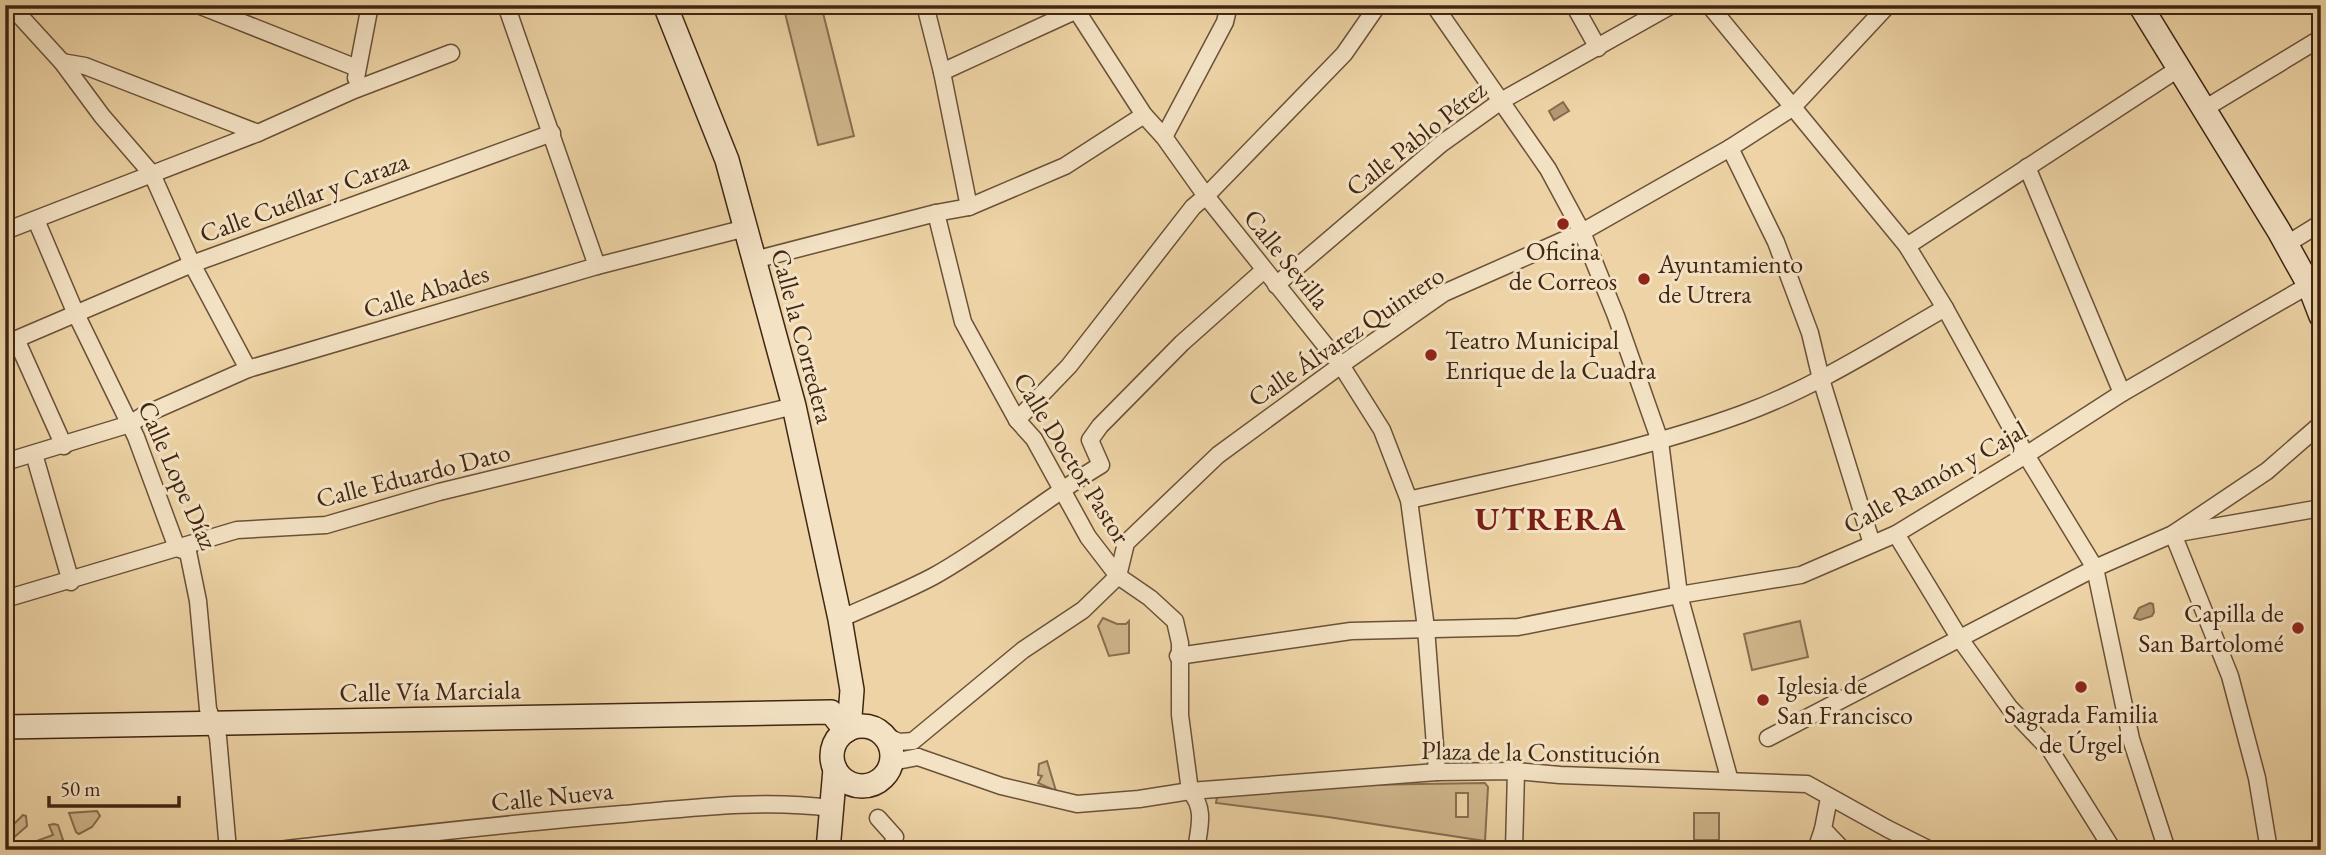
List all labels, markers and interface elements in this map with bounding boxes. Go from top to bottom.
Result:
street label: Calle Pablo Pérez [1339,72,1493,203]
street label: Calle Cuéllar y Caraza [195,143,414,251]
street label: Calle Sevilla [1236,202,1338,317]
marker: Oficina de Correos [1555,216,1571,232]
place label: Oficina de Correos [1509,234,1617,298]
street label: Calle la Corredera [763,245,843,428]
place label: Ayuntamiento de Utrera [1657,247,1803,311]
street label: Calle Abades [359,256,493,326]
street label: Calle Álvarez Quintero [1241,258,1451,414]
marker: Ayuntamiento de Utrera [1636,271,1652,287]
place label: Teatro Municipal Enrique de la Cuadra [1445,323,1657,387]
marker: Teatro Municipal Enrique de la Cuadra [1423,347,1439,363]
street label: Calle Doctor Pastor [1006,366,1139,550]
street label: Calle Lope Díaz [130,395,226,555]
street label: Calle Ramón y Cajal [1837,412,2033,542]
street label: Calle Eduardo Dato [312,434,514,516]
district label: UTRERA [1475,497,1627,540]
place label: Capilla de San Bartolomé [2138,596,2284,660]
marker: Capilla de San Bartolomé [2290,620,2306,636]
place label: Iglesia de San Francisco [1777,668,1913,732]
street label: Calle Vía Marciala [339,672,522,710]
marker: Sagrada Familia de Úrgel [2073,679,2089,695]
marker: Iglesia de San Francisco [1755,692,1771,708]
place label: Sagrada Familia de Úrgel [2004,697,2159,761]
street label: Plaza de la Constitución [1421,733,1661,771]
scale bar [49,764,178,808]
street label: Calle Nueva [489,773,615,819]
text: 50 m [60,775,101,802]

